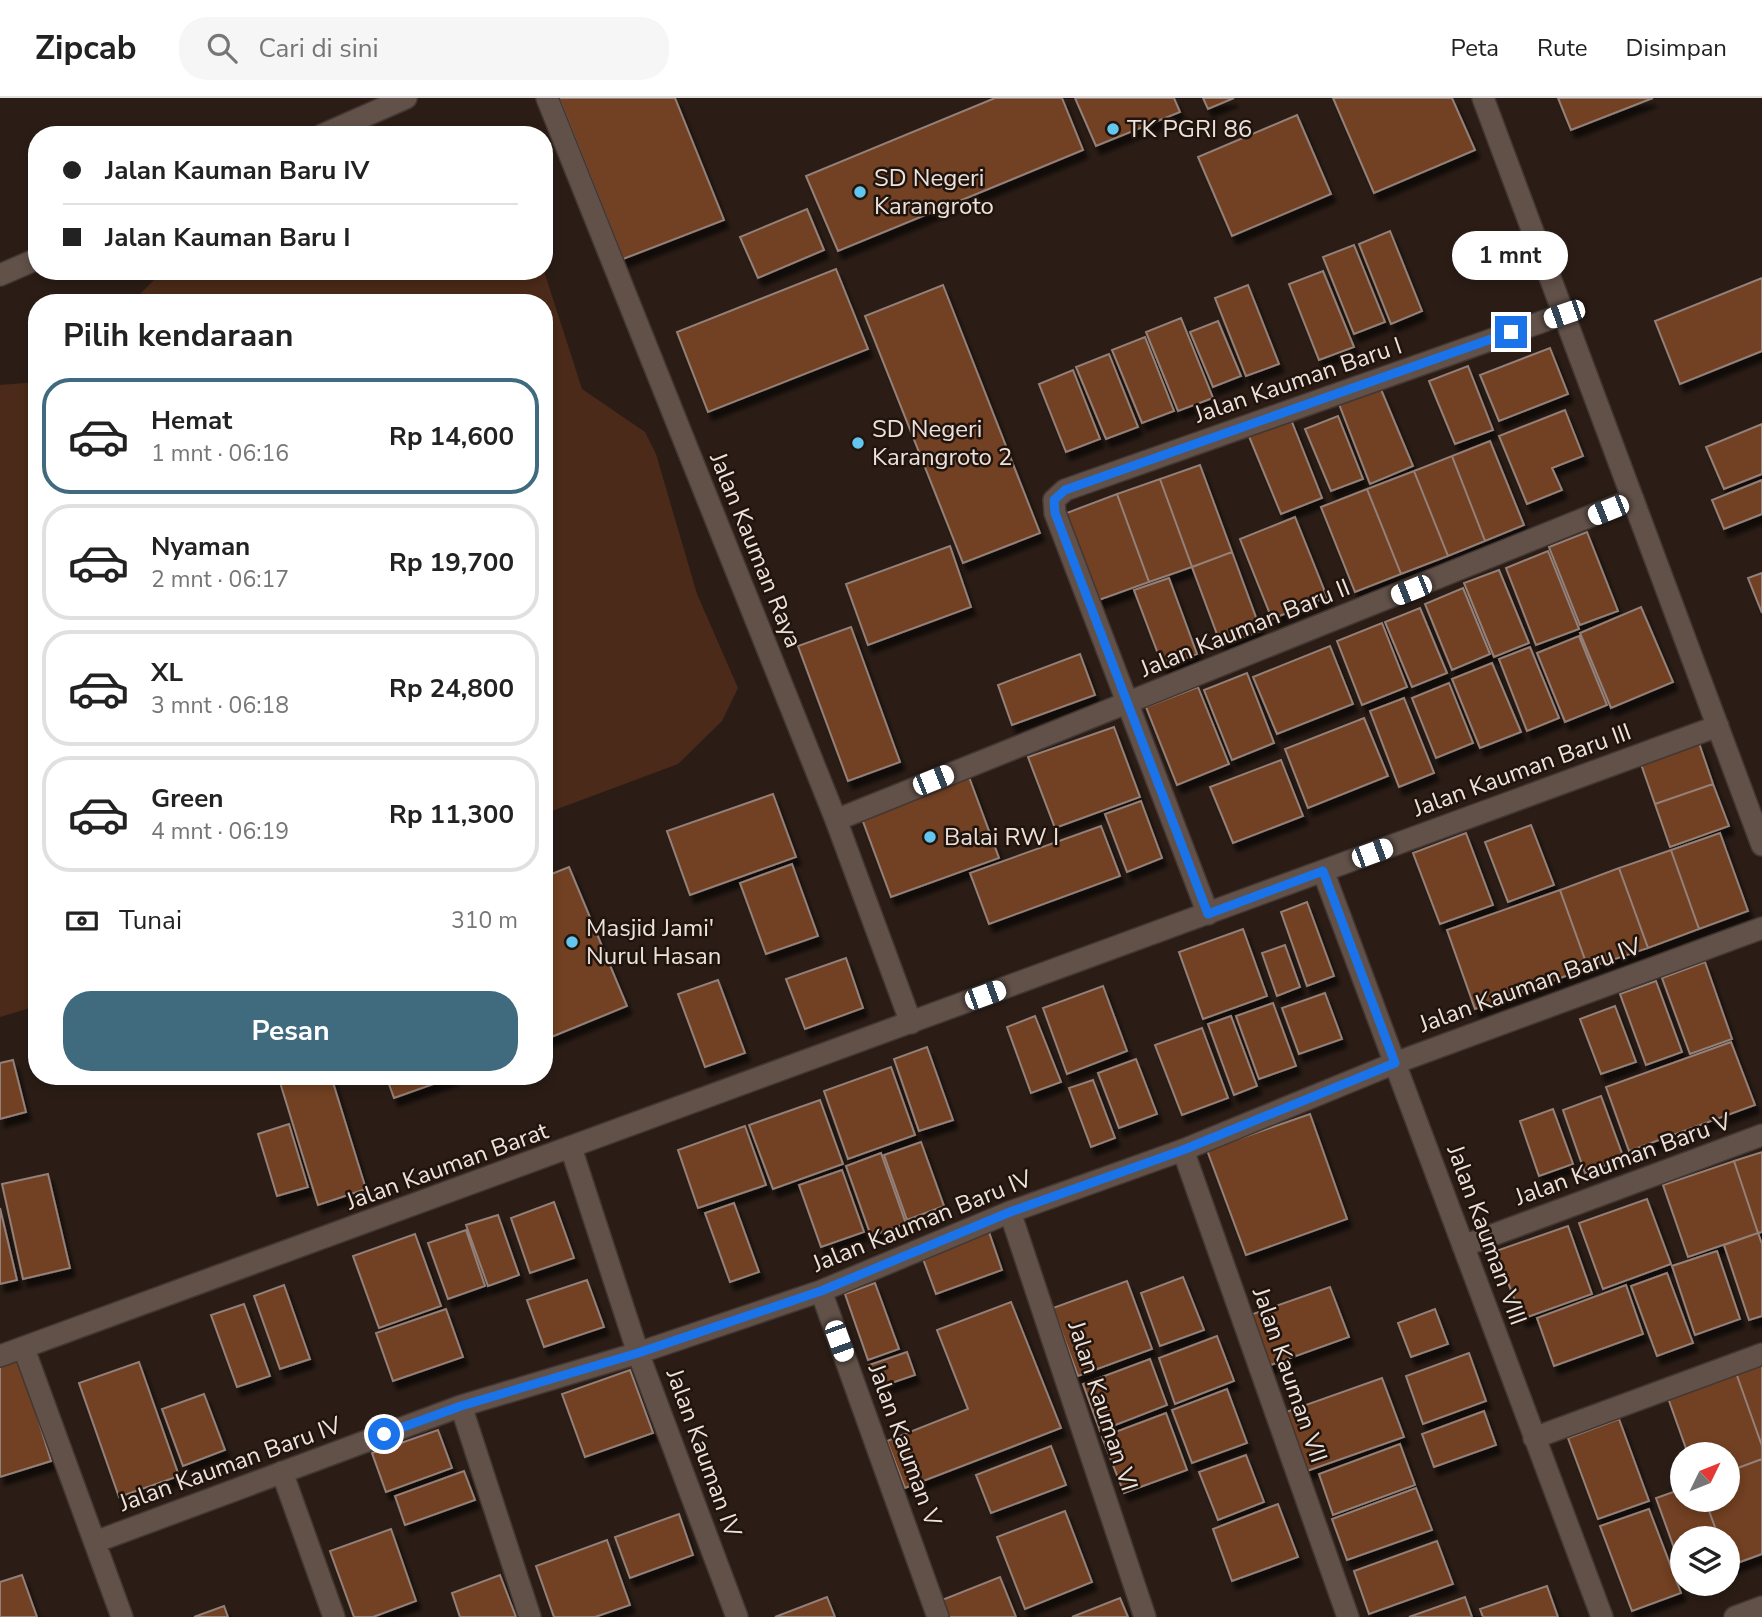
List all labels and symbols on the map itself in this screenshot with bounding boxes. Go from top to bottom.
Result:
place label: TK PGRI 86 [1127,113,1252,145]
marker: TK PGRI 86 [1105,121,1121,137]
place label: SD Negeri Karangroto [874,162,994,222]
marker: SD Negeri Karangroto [852,184,868,200]
callout: 1 mnt [1453,230,1569,280]
car [1541,297,1588,331]
route end [1495,316,1527,348]
street label: Jalan Kauman Baru I [1189,329,1406,431]
place label: SD Negeri Karangroto 2 [872,413,1012,473]
marker: SD Negeri Karangroto 2 [850,435,866,451]
street label: Jalan Kauman Raya [702,447,810,652]
car [1585,492,1632,528]
street label: Jalan Kauman Baru II [1134,571,1355,685]
car [1388,572,1435,608]
street label: Jalan Kauman Baru III [1408,716,1636,825]
car [910,762,957,798]
place label: Balai RW I [944,821,1059,853]
marker: Balai RW I [922,829,938,845]
car [1349,836,1396,870]
place label: Masjid Jami' Nurul Hasan [586,912,721,972]
street label: Jalan Kauman Baru IV [1414,930,1646,1040]
marker: Masjid Jami' Nurul Hasan [564,934,580,950]
car [962,978,1009,1012]
street label: Jalan Kauman Baru V [1509,1105,1736,1213]
street label: Jalan Kauman Barat [341,1114,553,1218]
street label: Jalan Kauman VIII [1439,1140,1534,1329]
street label: Jalan Kauman Baru IV [806,1162,1037,1280]
street label: Jalan Kauman VII [1245,1282,1335,1467]
street label: Jalan Kauman VI [1060,1316,1146,1495]
car [822,1318,857,1364]
street label: Jalan Kauman V [860,1358,949,1531]
street label: Jalan Kauman IV [658,1363,749,1542]
street label: Jalan Kauman Baru IV [114,1409,346,1519]
route start [368,1418,400,1450]
north arrow [1670,1442,1740,1512]

